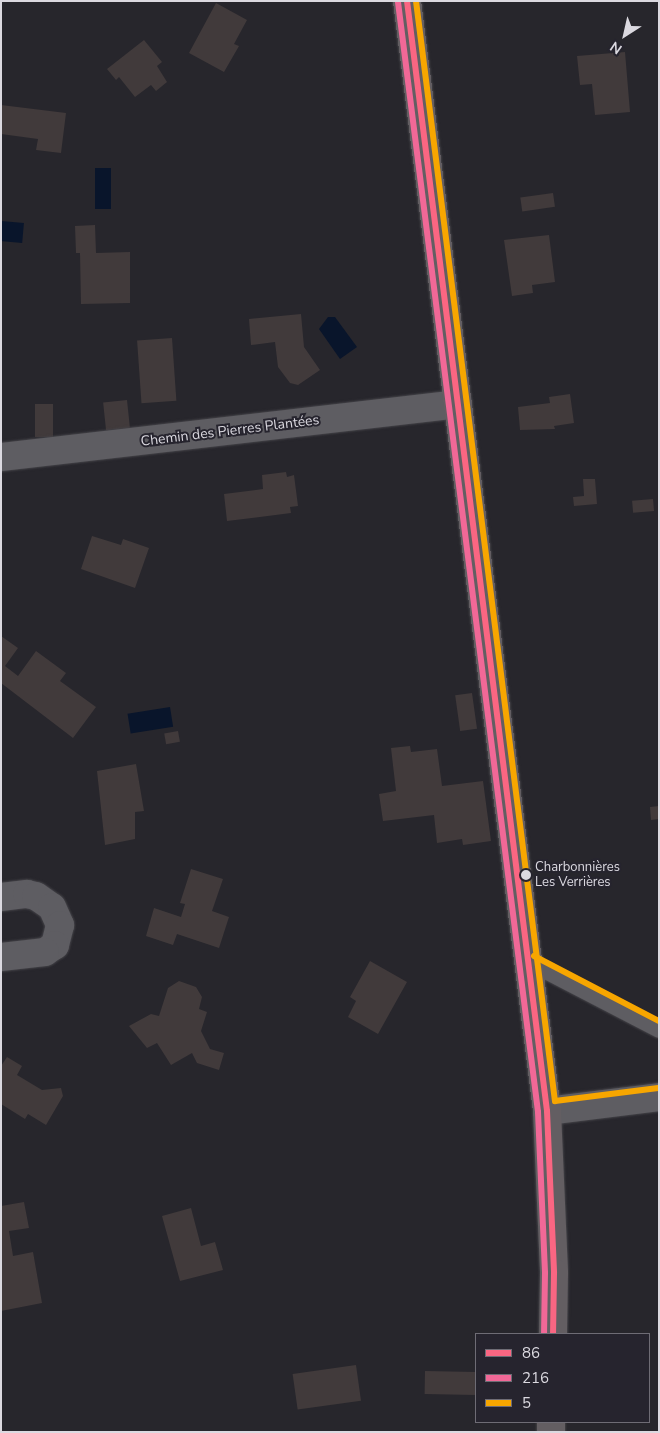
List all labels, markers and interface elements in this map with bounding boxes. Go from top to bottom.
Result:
north arrow [600,10,650,60]
text: N [606,37,626,58]
street label: Chemin des Pierres Plantées [140,412,320,450]
place label: Charbonnières Les Verrières [535,860,620,891]
marker: Charbonnières Les Verrières [521,870,531,880]
legend [475,1333,650,1423]
text: 86 [522,1343,540,1363]
text: 216 [522,1368,549,1388]
text: 5 [522,1393,531,1413]

